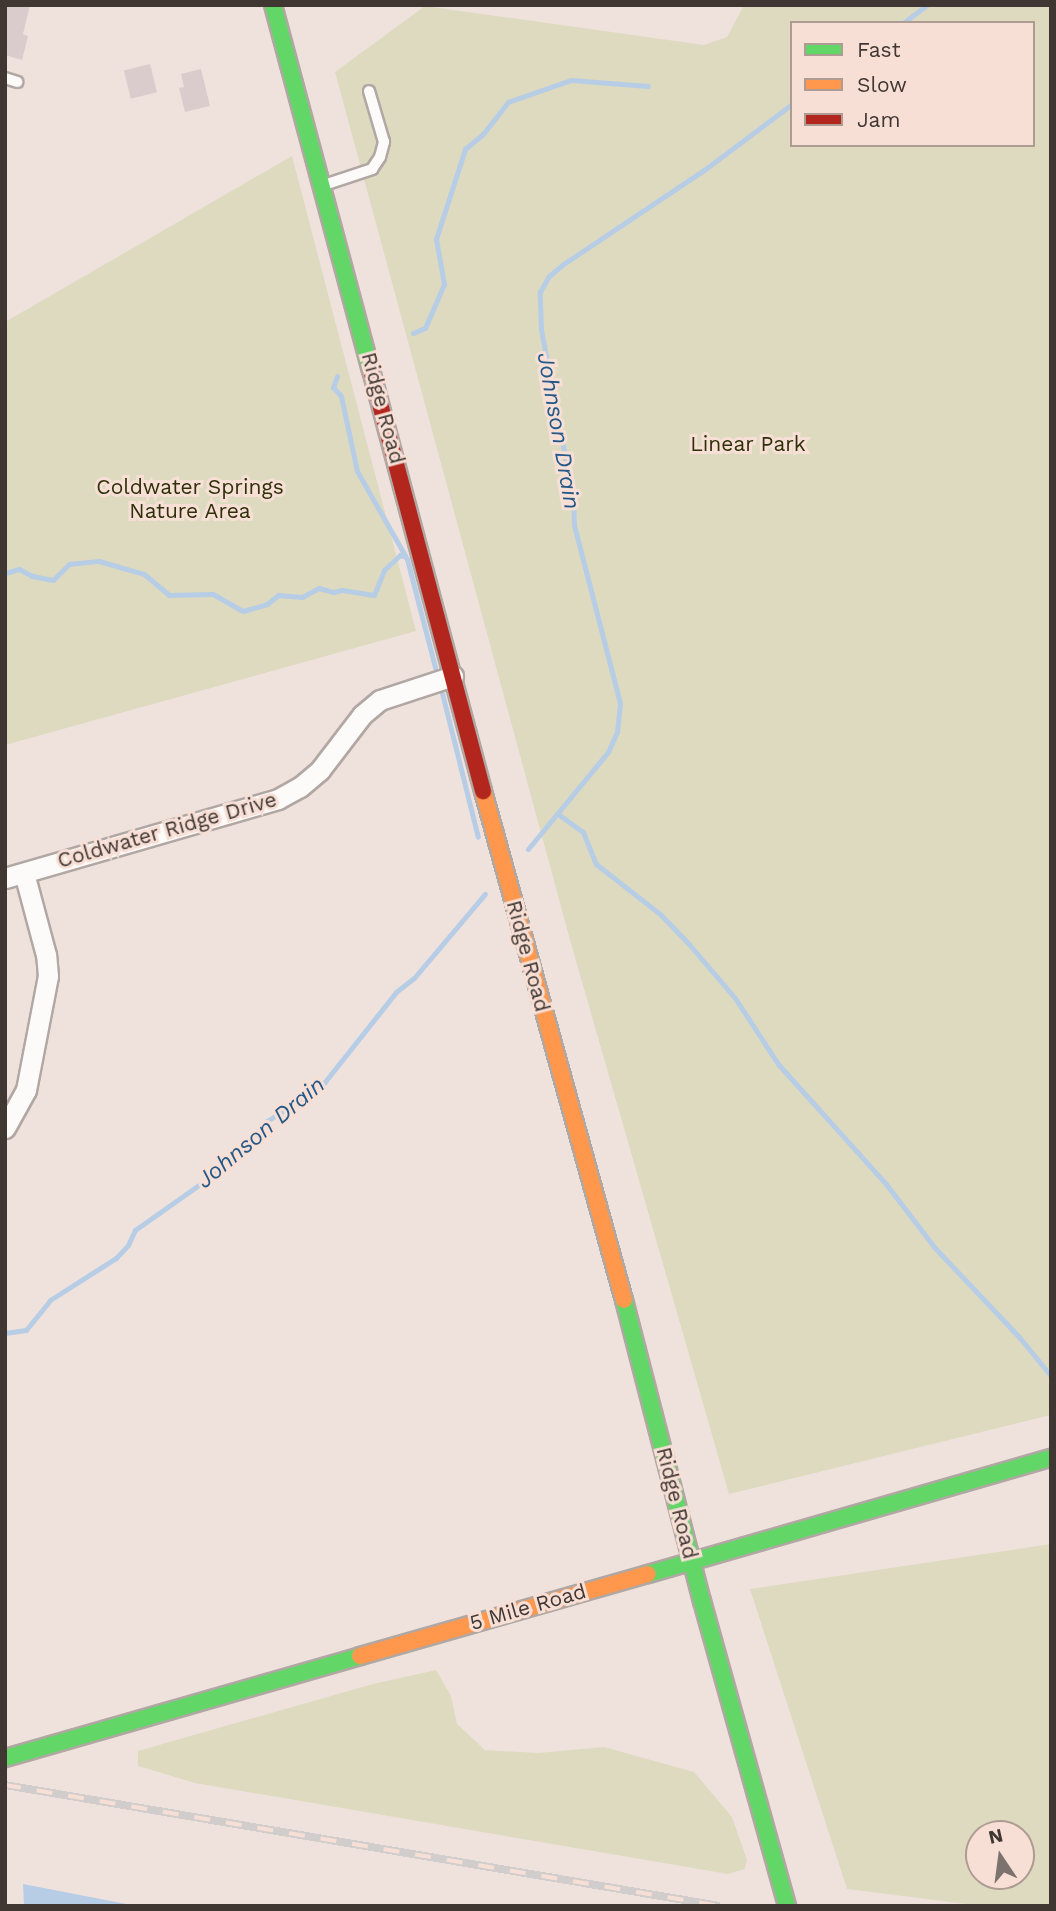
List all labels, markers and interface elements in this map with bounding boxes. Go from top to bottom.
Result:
legend [790,21,1035,147]
text: Fast [857,37,901,62]
text: Slow [857,72,907,97]
text: Jam [857,107,900,132]
street label: Ridge Road [356,350,410,466]
water label: Johnson Drain [531,350,585,512]
park label: Linear Park [690,431,806,457]
park label: Coldwater Springs Nature Area [96,474,284,524]
street label: Coldwater Ridge Drive [54,787,280,873]
street label: Ridge Road [501,898,555,1014]
water label: Johnson Drain [191,1071,331,1195]
street label: Ridge Road [651,1444,703,1562]
street label: 5 Mile Road [467,1578,589,1636]
north arrow [965,1820,1035,1890]
text: N [986,1823,1005,1849]

